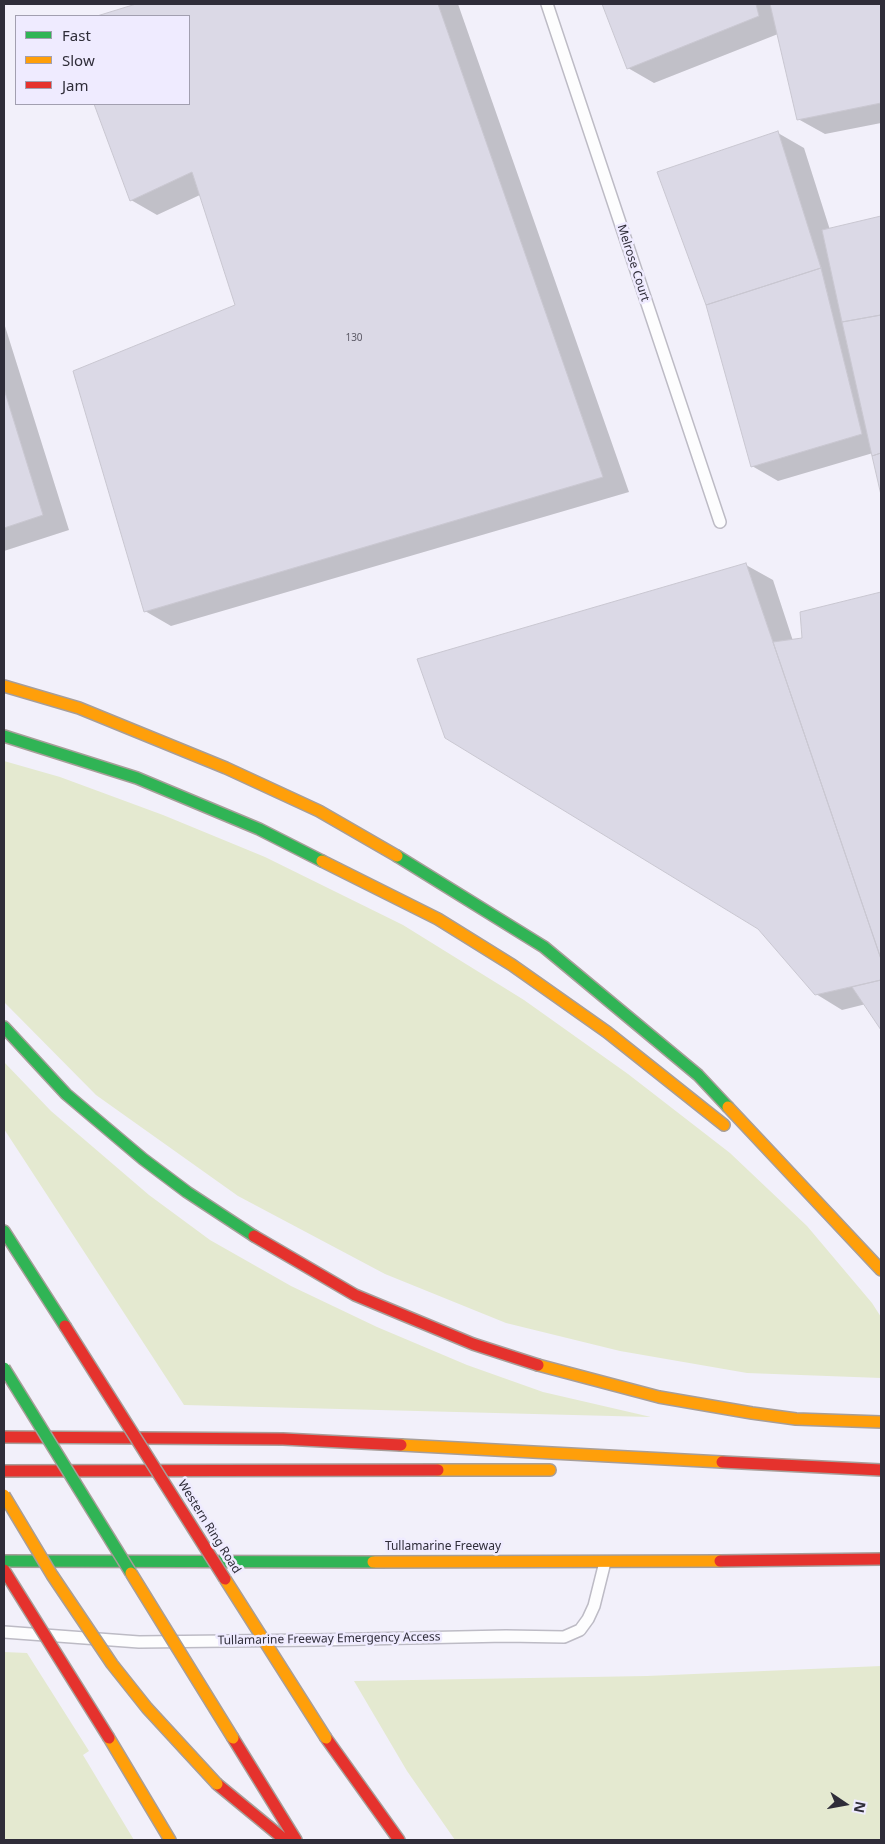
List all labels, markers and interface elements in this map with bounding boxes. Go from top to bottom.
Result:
legend [15,15,190,105]
text: Fast [62,25,91,45]
text: Slow [62,50,95,70]
text: Jam [62,75,89,95]
street label: Melrose Court [614,223,652,303]
house number: 130 [345,332,363,344]
street label: Western Ring Road [174,1478,244,1576]
street label: Tullamarine Freeway [385,1540,501,1554]
street label: Tullamarine Freeway Emergency Access [217,1630,441,1648]
north arrow [820,1779,870,1829]
text: N [850,1800,871,1815]

